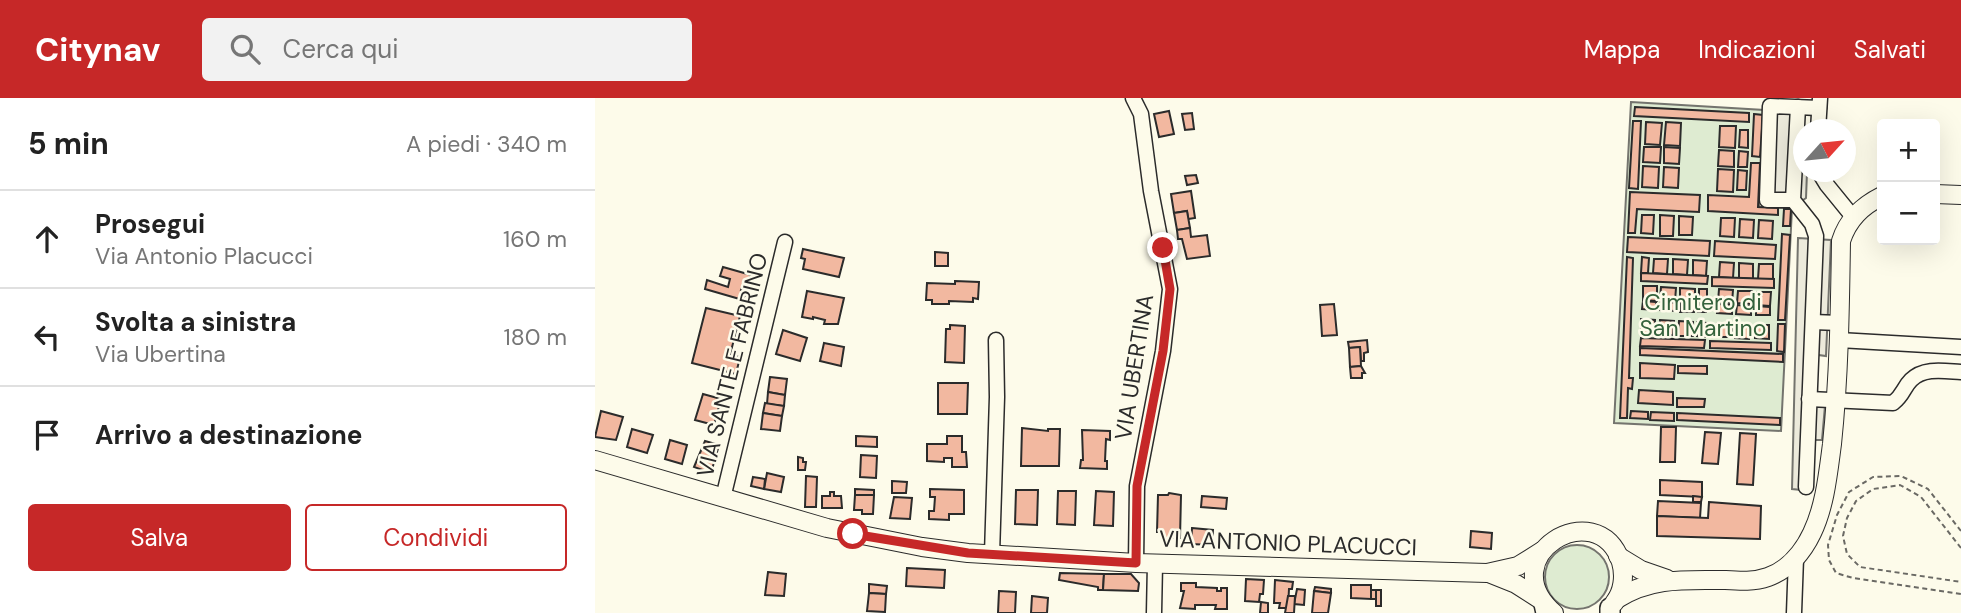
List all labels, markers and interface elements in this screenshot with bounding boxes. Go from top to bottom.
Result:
search box [202,18,692,81]
text: Citynav [35,28,160,71]
icon: search [226,30,264,68]
text: Cerca qui [282,32,398,66]
text: Mappa [1584,34,1660,65]
text: Indicazioni [1698,34,1816,65]
text: Salvati [1854,34,1926,65]
north arrow [1793,119,1856,182]
map controls [1877,119,1940,245]
button: + [1877,119,1940,182]
text: 5 min [28,124,109,163]
text: A piedi · 340 m [406,129,567,159]
button: − [1877,182,1940,245]
text: Prosegui [95,207,205,241]
icon: ahead [28,220,66,258]
text: 160 m [503,224,567,254]
route end [1147,232,1178,263]
text: Via Antonio Placucci [95,241,313,271]
street label: VIA SANTE E FABRINO [690,250,774,480]
park label: Cimitero di San Martino [1640,287,1766,343]
street label: VIA UBERTINA [1108,292,1160,442]
text: Svolta a sinistra [95,305,296,339]
icon: left [28,318,66,356]
text: 180 m [503,322,567,352]
text: Via Ubertina [95,339,226,369]
icon: arrive [28,416,66,454]
text: Arrivo a destinazione [95,418,362,452]
button: Salva [28,504,291,571]
button: Condividi [305,504,567,571]
route start [837,518,868,549]
street label: VIA ANTONIO PLACUCCI [1158,524,1418,562]

